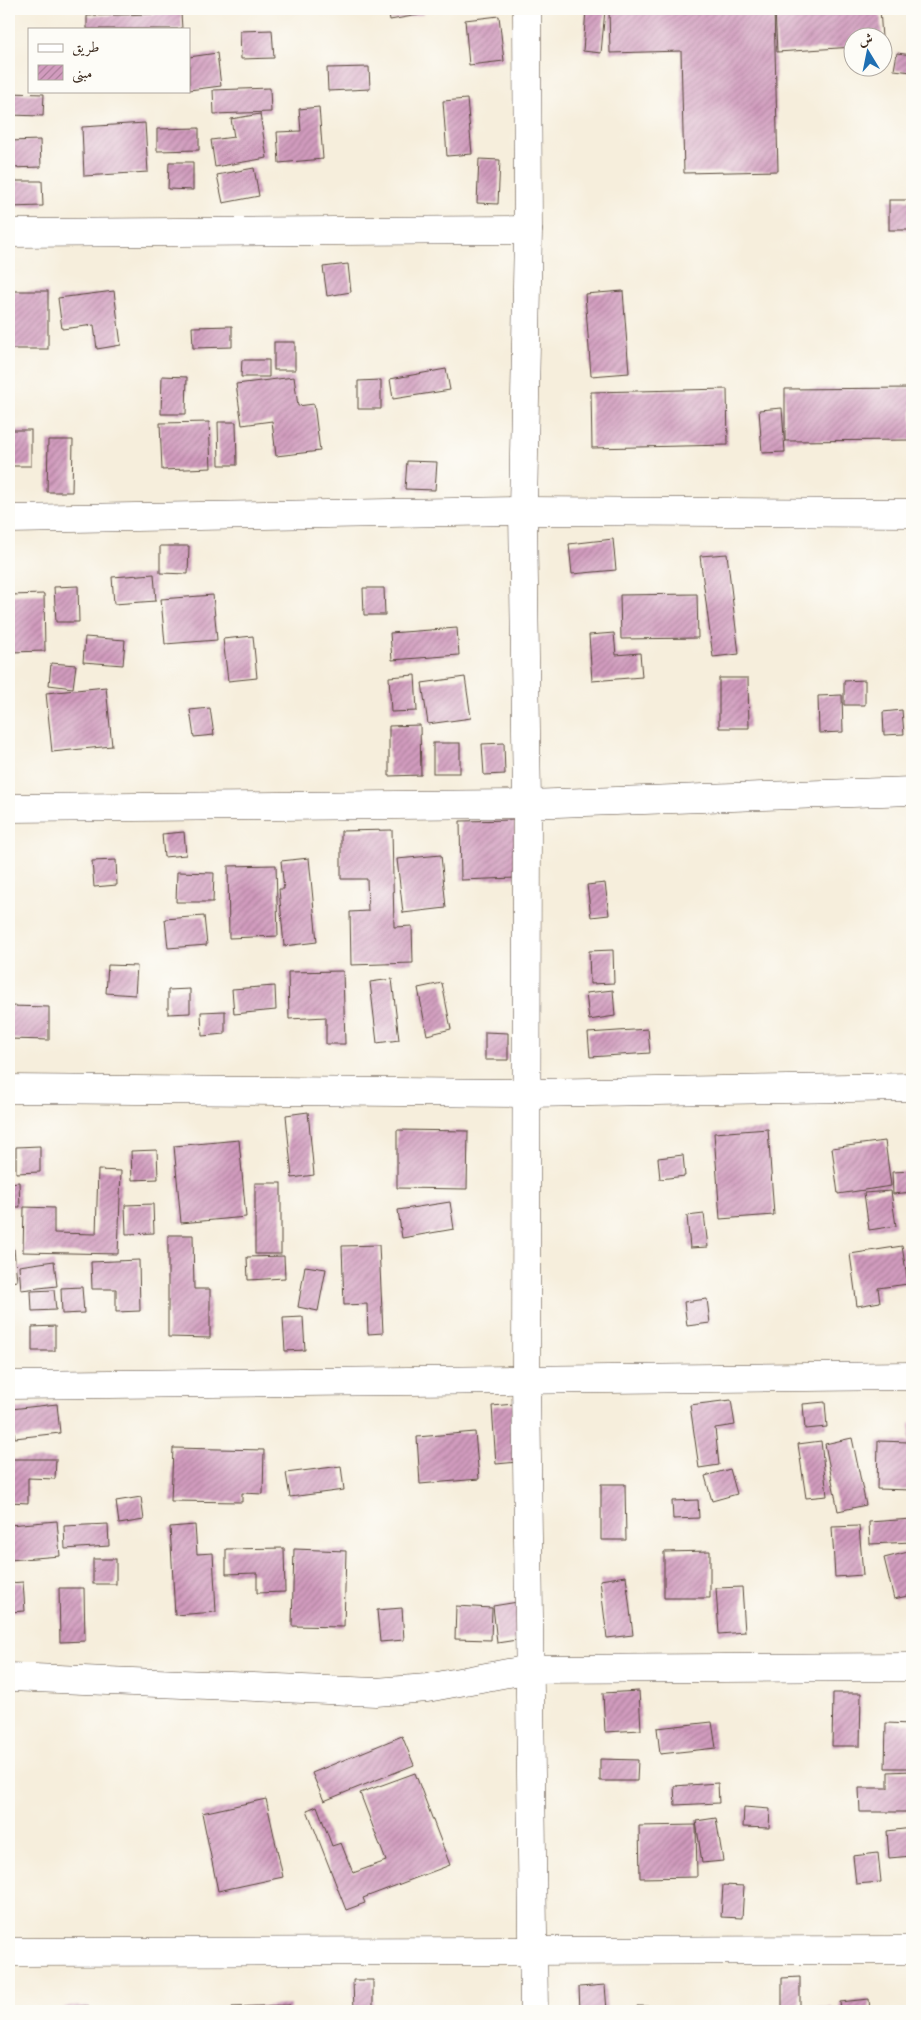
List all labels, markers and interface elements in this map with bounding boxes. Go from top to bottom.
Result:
legend [28,28,190,92]
north arrow [844,28,894,78]
text: ش [857,29,874,50]
text: طريق [72,37,99,57]
text: مبنى [72,63,92,84]

